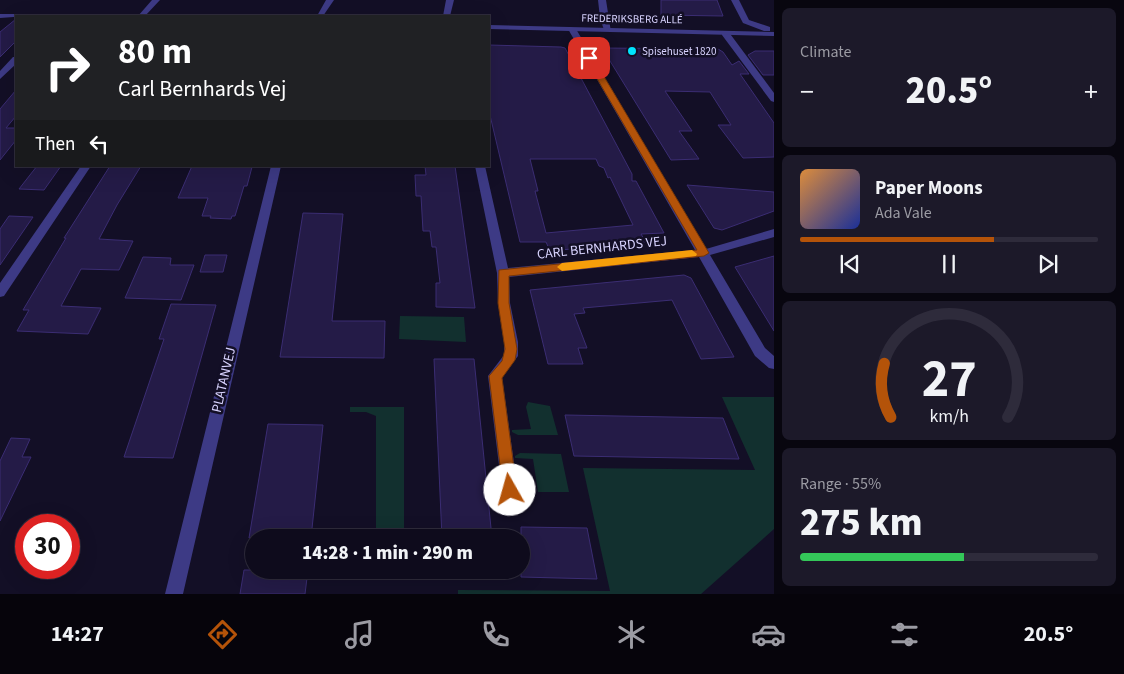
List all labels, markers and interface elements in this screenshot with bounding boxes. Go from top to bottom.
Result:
street label: FREDERIKSBERG ALLÉ [581,11,683,27]
text: 80 m [118,27,192,77]
icon: right [35,35,100,100]
pin [568,37,610,79]
text: Climate [800,41,851,63]
icon: arrive [575,44,603,72]
place label: Spisehuset 1820 [642,44,716,59]
marker: Spisehuset 1820 [626,45,638,57]
text: 20.5° [906,64,992,118]
text: − [800,72,814,112]
text: + [1084,72,1098,112]
text: Carl Bernhards Vej [118,73,286,105]
icon: left [85,130,113,158]
text: Then [35,131,75,158]
text: Paper Moons [875,175,983,202]
text: Ada Vale [875,202,932,224]
street label: CARL BERNHARDS VEJ [536,231,668,265]
icon: previous [836,250,864,278]
icon: pause [935,250,963,278]
icon: next [1034,250,1062,278]
text: 27 [922,343,976,417]
street label: PLATANVEJ [207,345,241,415]
text: km/h [929,404,969,429]
position arrow [483,463,535,515]
text: Range · 55% [800,473,881,495]
text: 275 km [800,496,922,550]
speed limit sign: 30 [15,514,80,579]
text: 14:28 · 1 min · 290 m [302,540,473,567]
icon: directions [205,617,240,652]
icon: music [342,617,377,652]
icon: phone [478,617,513,652]
icon: climate [614,617,649,652]
icon: car [751,617,786,652]
icon: filters [887,617,922,652]
text: 14:27 [51,618,104,650]
text: 20.5° [1024,618,1073,650]

